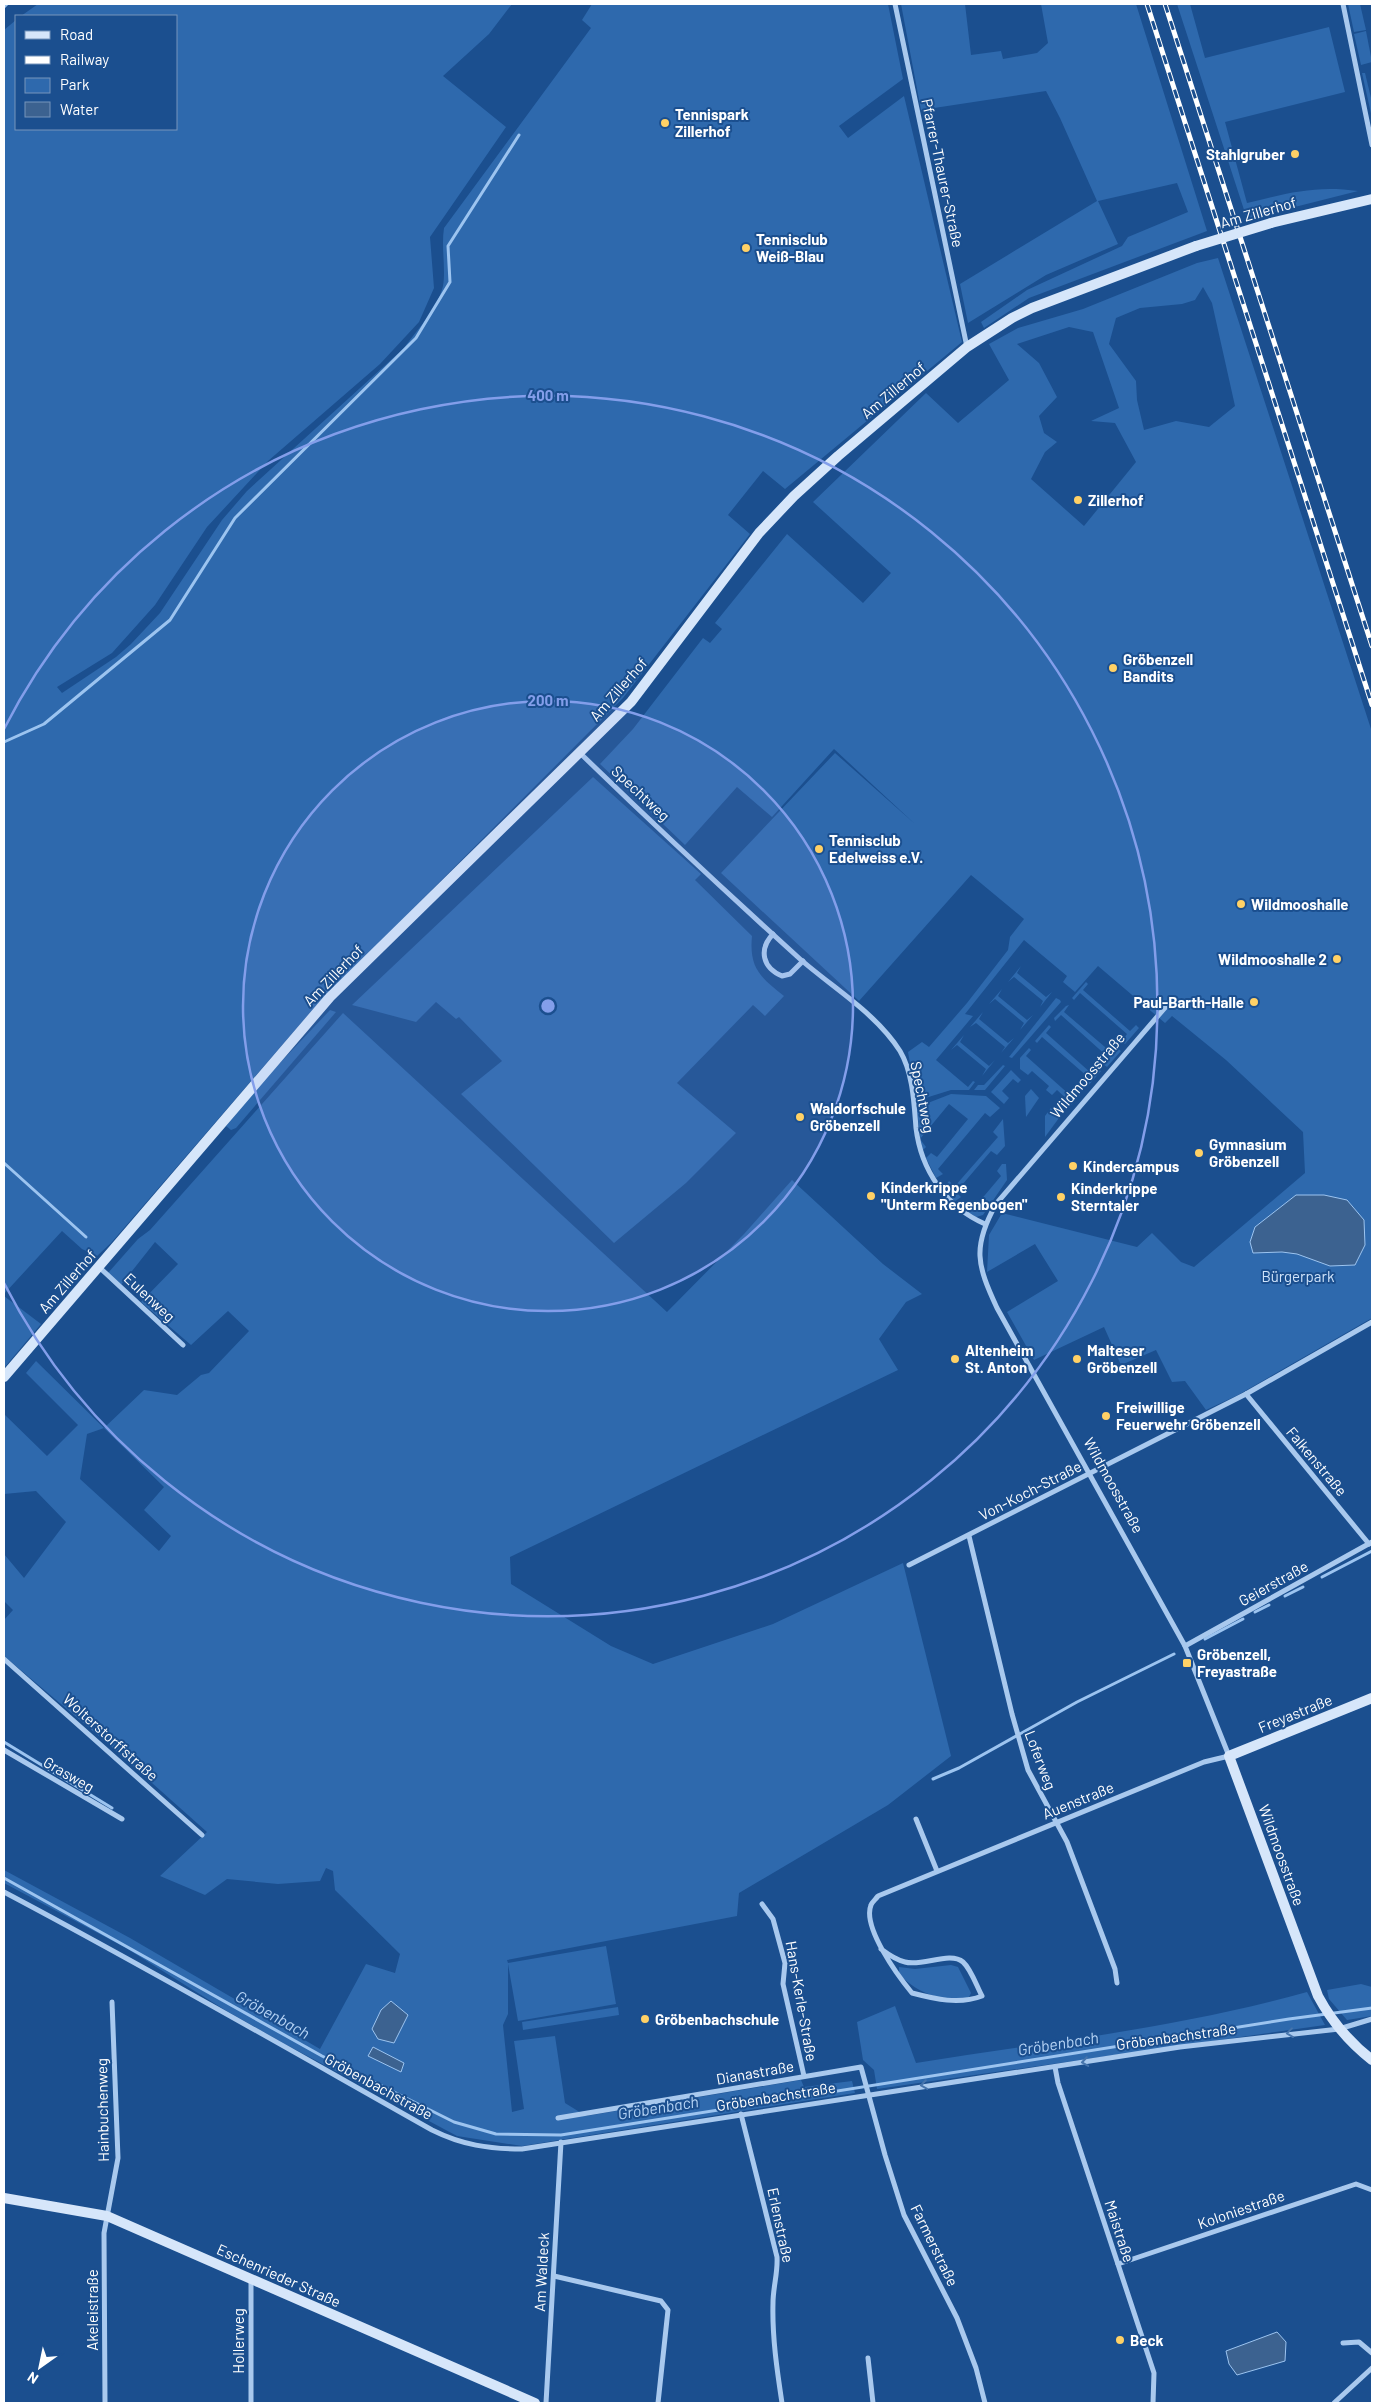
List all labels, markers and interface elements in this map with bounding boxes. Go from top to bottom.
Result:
legend [15,15,178,130]
text: Road [60,25,93,43]
text: Railway [60,50,109,68]
text: Park [60,75,90,93]
street label: Pfarrer-Thaurer-Straße [918,97,968,249]
text: Water [60,100,99,118]
place label: Tennispark Zillerhof [675,105,749,140]
marker: Tennispark Zillerhof [659,117,671,129]
place label: Stahlgruber [1206,145,1285,163]
marker: Stahlgruber [1289,148,1301,160]
street label: Am Zillerhof [1218,193,1298,231]
place label: Tennisclub Weiß-Blau [756,230,828,265]
marker: Tennisclub Weiß-Blau [740,242,752,254]
street label: Am Zillerhof [857,358,929,422]
text: 400 m [527,386,569,404]
place label: Zillerhof [1088,491,1144,509]
marker: Zillerhof [1072,494,1084,506]
place label: Gröbenzell Bandits [1123,650,1193,685]
street label: Am Zillerhof [586,654,650,724]
marker: Gröbenzell Bandits [1107,662,1119,674]
text: 200 m [527,691,569,709]
street label: Spechtweg [608,762,674,824]
place label: Tennisclub Edelweiss e.V. [829,831,923,866]
marker: Tennisclub Edelweiss e.V. [813,843,825,855]
place label: Wildmooshalle [1251,895,1349,913]
marker: Wildmooshalle [1235,898,1247,910]
street label: Am Zillerhof [299,941,367,1009]
place label: Wildmooshalle 2 [1218,950,1327,968]
marker: Wildmooshalle 2 [1331,953,1343,965]
place label: Paul-Barth-Halle [1133,993,1244,1011]
marker: Paul-Barth-Halle [1248,996,1260,1008]
centre of rings [539,997,557,1015]
street label: Wildmoosstraße [1046,1028,1128,1122]
street label: Spechtweg [907,1060,939,1134]
place label: Waldorfschule Gröbenzell [810,1099,906,1134]
marker: Waldorfschule Gröbenzell [794,1111,806,1123]
place label: Gymnasium Gröbenzell [1209,1135,1286,1170]
marker: Gymnasium Gröbenzell [1193,1147,1205,1159]
place label: Kindercampus [1083,1157,1180,1175]
marker: Kindercampus [1067,1160,1079,1172]
place label: Kinderkrippe "Unterm Regenbogen" [881,1178,1028,1213]
place label: Kinderkrippe Sterntaler [1071,1179,1158,1214]
marker: Kinderkrippe "Unterm Regenbogen" [865,1190,877,1202]
marker: Kinderkrippe Sterntaler [1055,1191,1067,1203]
street label: Am Zillerhof [35,1246,99,1316]
park label: Bürgerpark [1262,1267,1335,1285]
street label: Eulenweg [121,1269,179,1325]
place label: Altenheim St. Anton [965,1341,1033,1376]
place label: Malteser Gröbenzell [1087,1341,1157,1376]
marker: Altenheim St. Anton [949,1353,961,1365]
marker: Malteser Gröbenzell [1071,1353,1083,1365]
place label: Freiwillige Feuerwehr Gröbenzell [1116,1398,1261,1433]
marker: Freiwillige Feuerwehr Gröbenzell [1100,1410,1112,1422]
street label: Falkenstraße [1283,1423,1351,1499]
street label: Wildmoosstraße [1080,1434,1148,1536]
street label: Von-Koch-Straße [976,1456,1084,1524]
street label: Geierstraße [1235,1557,1311,1609]
place label: Gröbenzell, Freyastraße [1197,1645,1277,1680]
marker: Gröbenzell, Freyastraße [1181,1657,1193,1669]
street label: Wolterstorffstraße [60,1690,162,1784]
street label: Freyastraße [1255,1690,1335,1736]
street label: Loferweg [1022,1728,1060,1792]
street label: Grasweg [40,1752,98,1796]
street label: Auenstraße [1040,1778,1116,1822]
street label: Wildmoosstraße [1255,1802,1309,1908]
street label: Hans-Kerle-Straße [783,1939,821,2063]
water label: Gröbenbach [233,1986,313,2042]
place label: Gröbenbachschule [655,2010,779,2028]
marker: Gröbenbachschule [639,2013,651,2025]
street label: Gröbenbachstraße [1115,2019,1237,2053]
water label: Gröbenbach [1016,2027,1100,2059]
one-way arrow [1286,2027,1294,2038]
street label: Gröbenbachstraße [322,2049,436,2123]
street label: Dianastraße [715,2056,795,2088]
one-way arrow [1081,2056,1089,2067]
street label: Hainbuchenweg [92,2058,112,2162]
street label: Gröbenbachstraße [715,2078,837,2114]
one-way arrow [920,2080,929,2090]
water label: Gröbenbach [616,2091,700,2123]
street label: Erlenstraße [764,2186,798,2264]
street label: Koloniestraße [1195,2186,1287,2232]
street label: Maistraße [1102,2198,1138,2264]
street label: Farmerstraße [907,2201,963,2289]
street label: Am Waldeck [530,2231,552,2312]
street label: Eschenrieder Straße [214,2240,344,2310]
street label: Akeleistraße [83,2269,101,2351]
street label: Hollerweg [229,2308,247,2374]
place label: Beck [1130,2331,1164,2349]
marker: Beck [1114,2334,1126,2346]
north arrow [15,2342,65,2392]
text: N [24,2369,41,2388]

